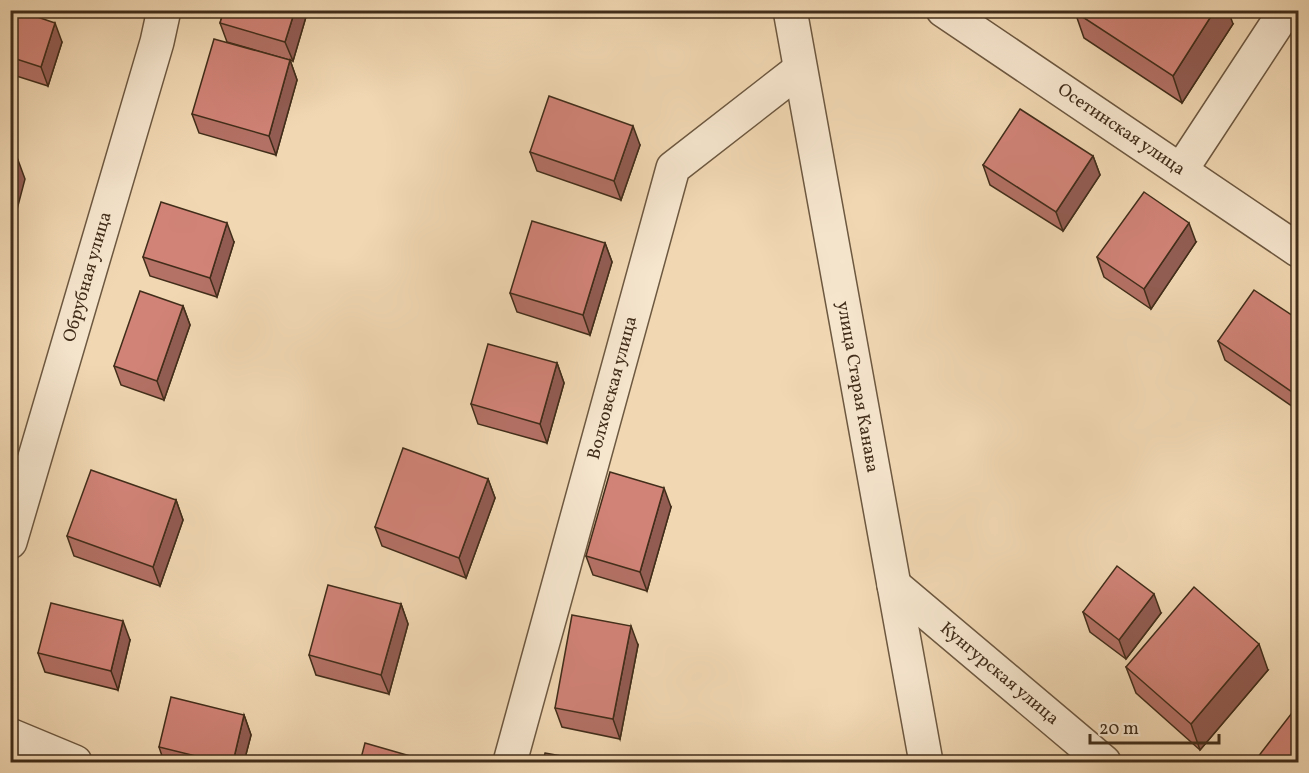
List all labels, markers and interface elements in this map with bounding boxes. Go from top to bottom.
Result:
street label: Осетинская улица [1052,78,1190,182]
street label: Обрубная улица [57,209,119,345]
street label: улица Старая Канава [830,299,884,475]
street label: Волховская улица [582,314,644,462]
street label: Кунгурская улица [934,617,1064,731]
scale bar [1090,707,1219,745]
text: 20 m [1099,717,1139,742]

